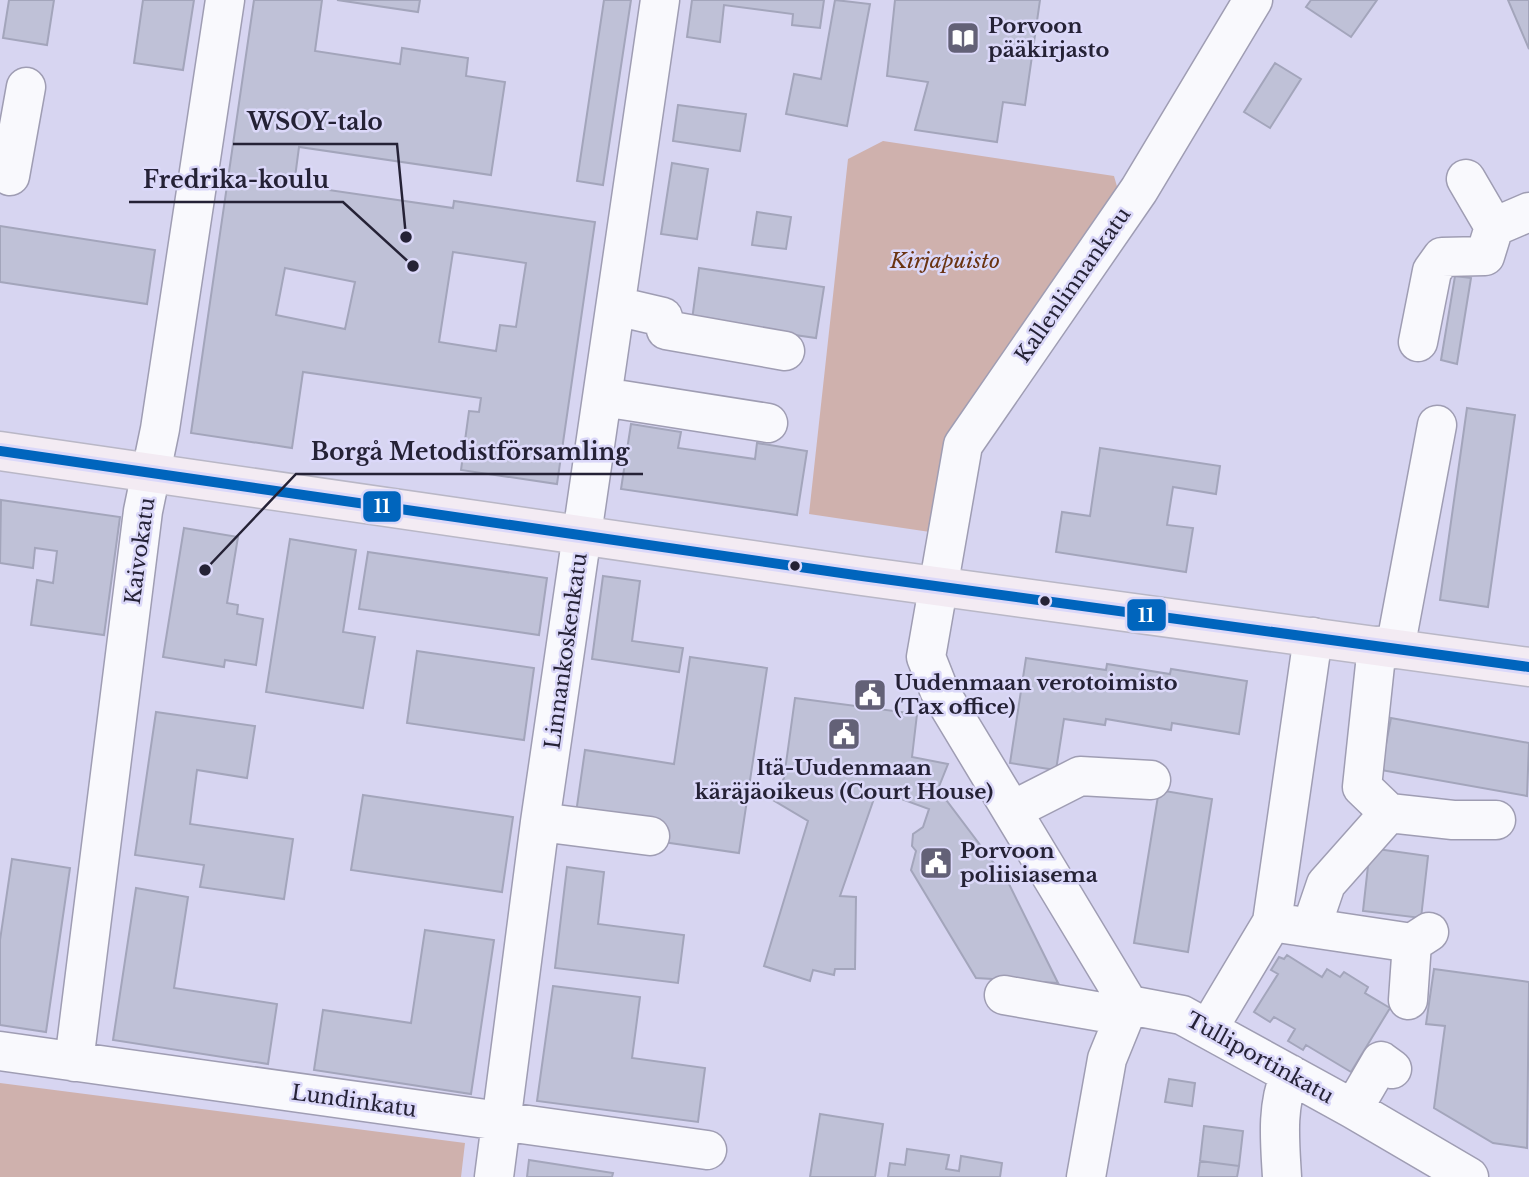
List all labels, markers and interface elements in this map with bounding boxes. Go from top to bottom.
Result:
place label: Porvoon pääkirjasto [988,13,1110,63]
library icon: Porvoon pääkirjasto [944,19,982,57]
callout: WSOY-talo [233,100,397,144]
text: WSOY-talo [246,108,383,136]
callout: Fredrika-koulu [129,158,343,202]
text: Fredrika-koulu [143,166,330,194]
street label: Kallenlinnankatu [1010,202,1136,368]
park label: Kirjapuisto [889,248,1000,274]
callout: Borgå Metodistförsamling [296,430,643,474]
text: Borgå Metodistförsamling [311,438,630,466]
line badge: 11 [362,490,402,523]
text: 11 [374,495,390,518]
street label: Kaivokatu [120,496,160,606]
street label: Linnankoskenkatu [539,551,593,751]
unlabelled marker [788,559,802,573]
unlabelled marker [1038,594,1052,608]
line badge: 11 [1126,598,1167,632]
text: 11 [1138,604,1154,627]
place label: Uudenmaan verotoimisto (Tax office) [894,670,1178,720]
public building icon: Uudenmaan verotoimisto (Tax office) [851,676,889,714]
public building icon: Itä-Uudenmaan käräjäoikeus (Court House) [825,715,863,753]
place label: Itä-Uudenmaan käräjäoikeus (Court House) [695,755,993,805]
place label: Porvoon poliisiasema [960,838,1098,888]
public building icon: Porvoon poliisiasema [917,844,955,882]
street label: Tulliportinkatu [1182,1007,1338,1109]
street label: Lundinkatu [290,1079,418,1123]

